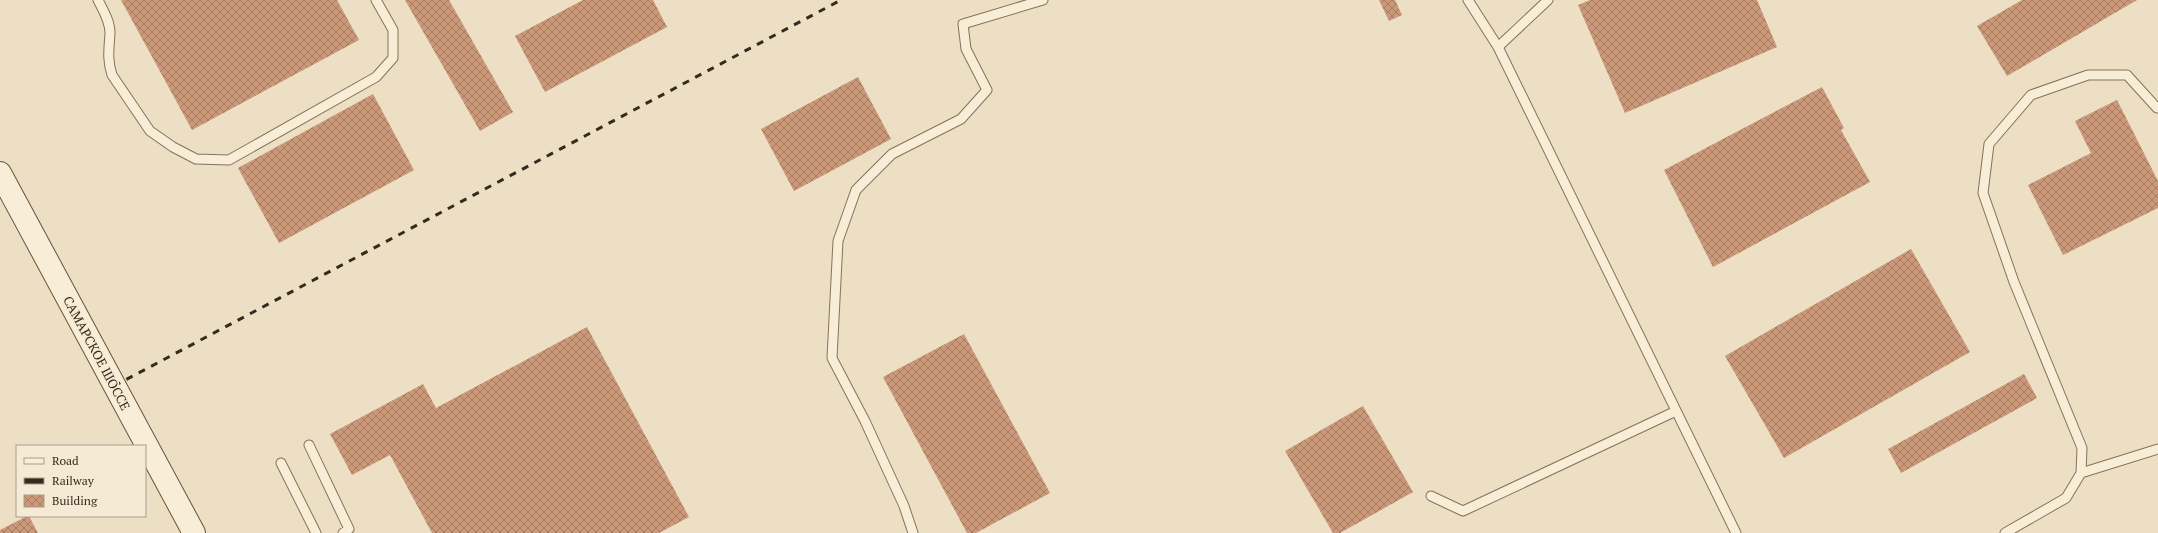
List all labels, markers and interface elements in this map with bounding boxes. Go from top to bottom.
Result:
street label: САМАРСКОЕ ШОССЕ [59,293,135,413]
legend [16,445,146,517]
text: Road [52,453,79,468]
text: Railway [52,473,95,488]
text: Building [52,493,98,508]

